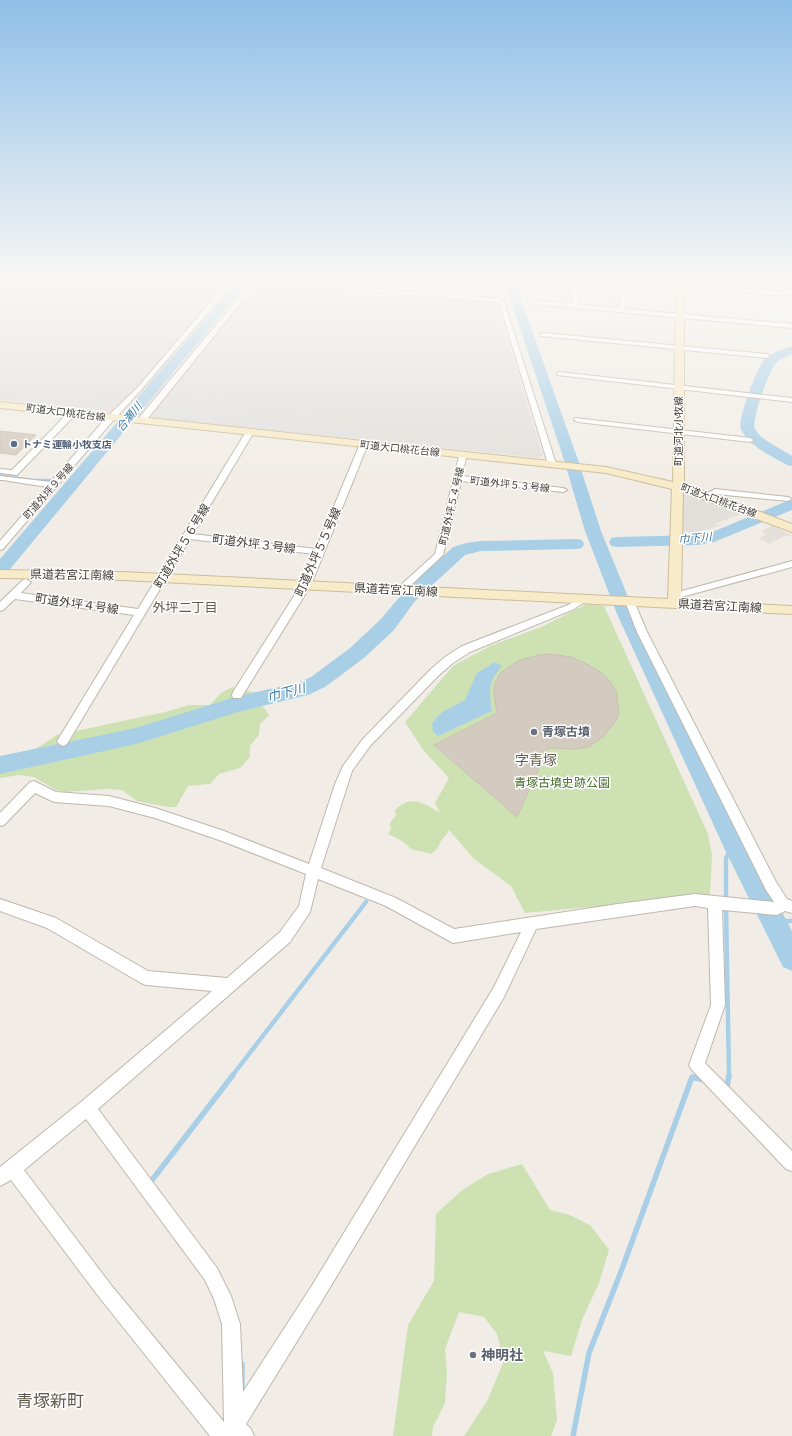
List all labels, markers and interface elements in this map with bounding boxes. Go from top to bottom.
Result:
street label: 町道河北小牧線 [673,396,684,466]
water label: 合瀬川 [114,400,145,433]
street label: 町道大口桃花台線 [26,402,106,423]
marker: トナミ運輸小牧支店 [9,439,19,449]
place label: トナミ運輸小牧支店 [22,439,112,450]
street label: 町道大口桃花台線 [360,439,440,458]
street label: 町道外坪９号線 [21,461,75,521]
street label: 町道外坪５４号線 [437,466,466,546]
street label: 町道外坪５３号線 [470,475,550,494]
street label: 町道大口桃花台線 [679,482,758,519]
street label: 町道外坪５６号線 [151,501,213,591]
street label: 町道外坪５５号線 [292,505,344,599]
water label: 巾下川 [678,531,713,545]
street label: 町道外坪３号線 [211,532,297,556]
street label: 県道若宮江南線 [30,567,114,583]
street label: 県道若宮江南線 [354,581,438,599]
street label: 町道外坪４号線 [34,591,120,617]
street label: 県道若宮江南線 [678,597,762,615]
district label: 外坪二丁目 [152,600,218,615]
water label: 巾下川 [265,680,309,705]
place label: 青塚古墳 [542,725,590,739]
marker: 青塚古墳 [529,727,539,737]
district label: 字青塚 [515,752,557,768]
park label: 青塚古墳史跡公園 [514,776,610,790]
place label: 神明社 [481,1347,523,1363]
marker: 神明社 [468,1350,478,1360]
district label: 青塚新町 [16,1392,84,1411]

